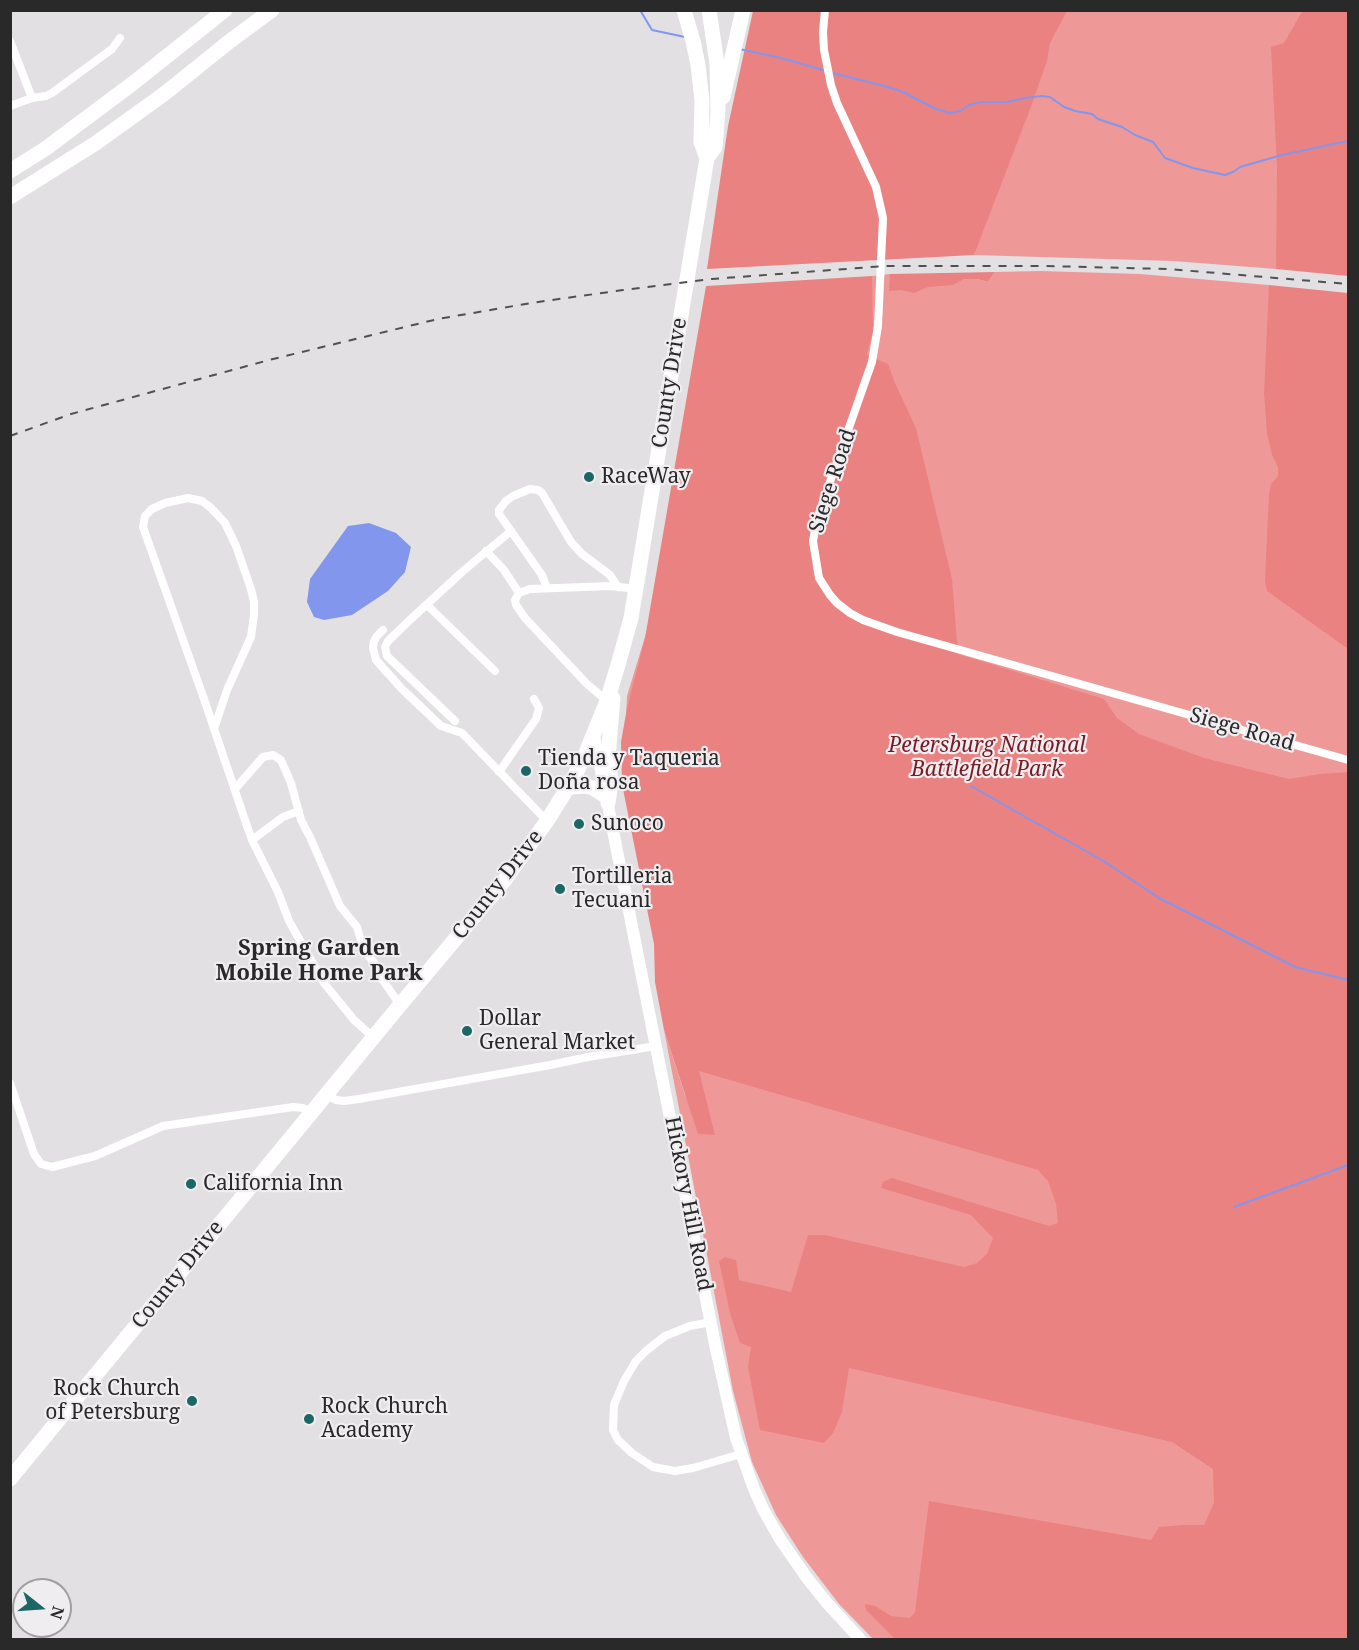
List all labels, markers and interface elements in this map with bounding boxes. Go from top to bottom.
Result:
street label: County Drive [647,316,693,450]
street label: Siege Road [804,426,862,536]
place label: RaceWay [601,464,691,490]
marker: RaceWay [582,470,596,484]
street label: Siege Road [1187,703,1297,757]
park label: Petersburg National Battlefield Park [888,733,1086,783]
place label: Tienda y Taqueria Doña rosa [538,746,720,796]
marker: Tienda y Taqueria Doña rosa [519,764,533,778]
place label: Sunoco [591,811,664,837]
marker: Sunoco [572,817,586,831]
street label: County Drive [447,825,549,945]
place label: Tortilleria Tecuani [572,864,673,914]
marker: Tortilleria Tecuani [553,882,567,896]
district label: Spring Garden Mobile Home Park [216,936,422,987]
place label: Dollar General Market [479,1006,635,1056]
marker: Dollar General Market [460,1024,474,1038]
street label: Hickory Hill Road [659,1115,717,1293]
place label: California Inn [203,1171,343,1197]
marker: California Inn [184,1177,198,1191]
street label: County Drive [127,1216,229,1334]
place label: Rock Church of Petersburg [45,1376,180,1426]
marker: Rock Church of Petersburg [185,1394,199,1408]
place label: Rock Church Academy [321,1394,448,1444]
marker: Rock Church Academy [302,1412,316,1426]
north arrow [12,1578,72,1638]
text: N [45,1603,70,1622]

